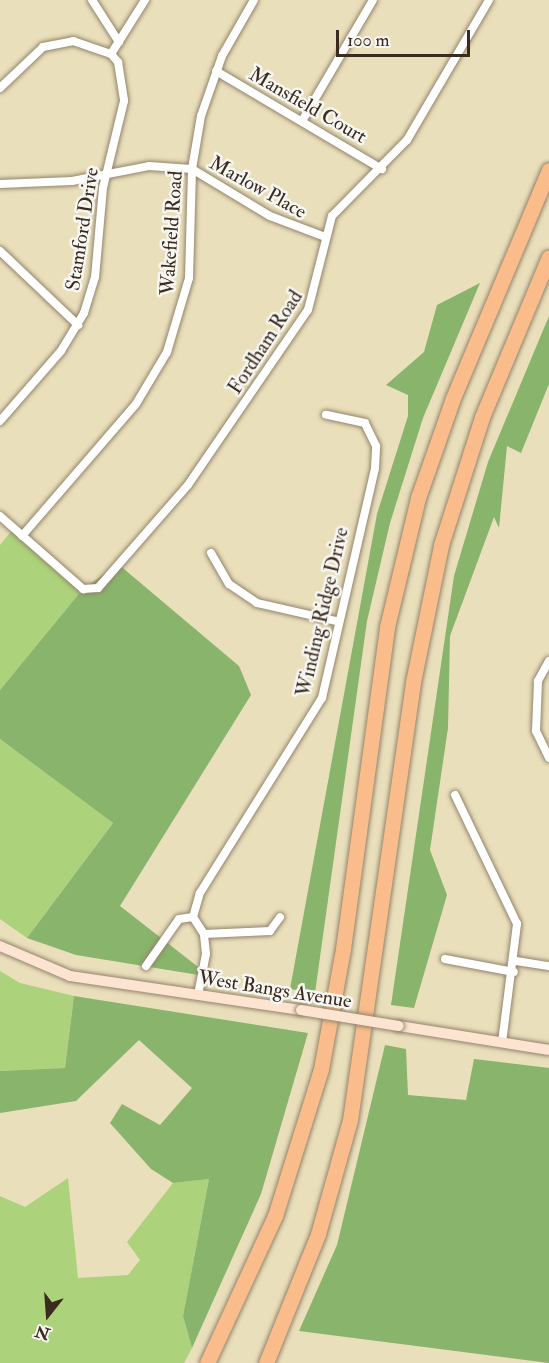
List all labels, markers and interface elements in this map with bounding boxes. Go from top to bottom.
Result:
scale bar [339,18,472,56]
text: 100 m [347,29,390,52]
street label: Mansfield Court [245,62,371,148]
street label: Marlow Place [205,150,311,224]
street label: Stamford Drive [60,166,104,292]
street label: Wakefield Road [155,170,187,296]
street label: Fordham Road [222,286,308,398]
street label: Winding Ridge Drive [291,525,353,699]
street label: West Bangs Avenue [197,965,353,1013]
north arrow [18,1285,78,1345]
text: N [33,1321,53,1344]

